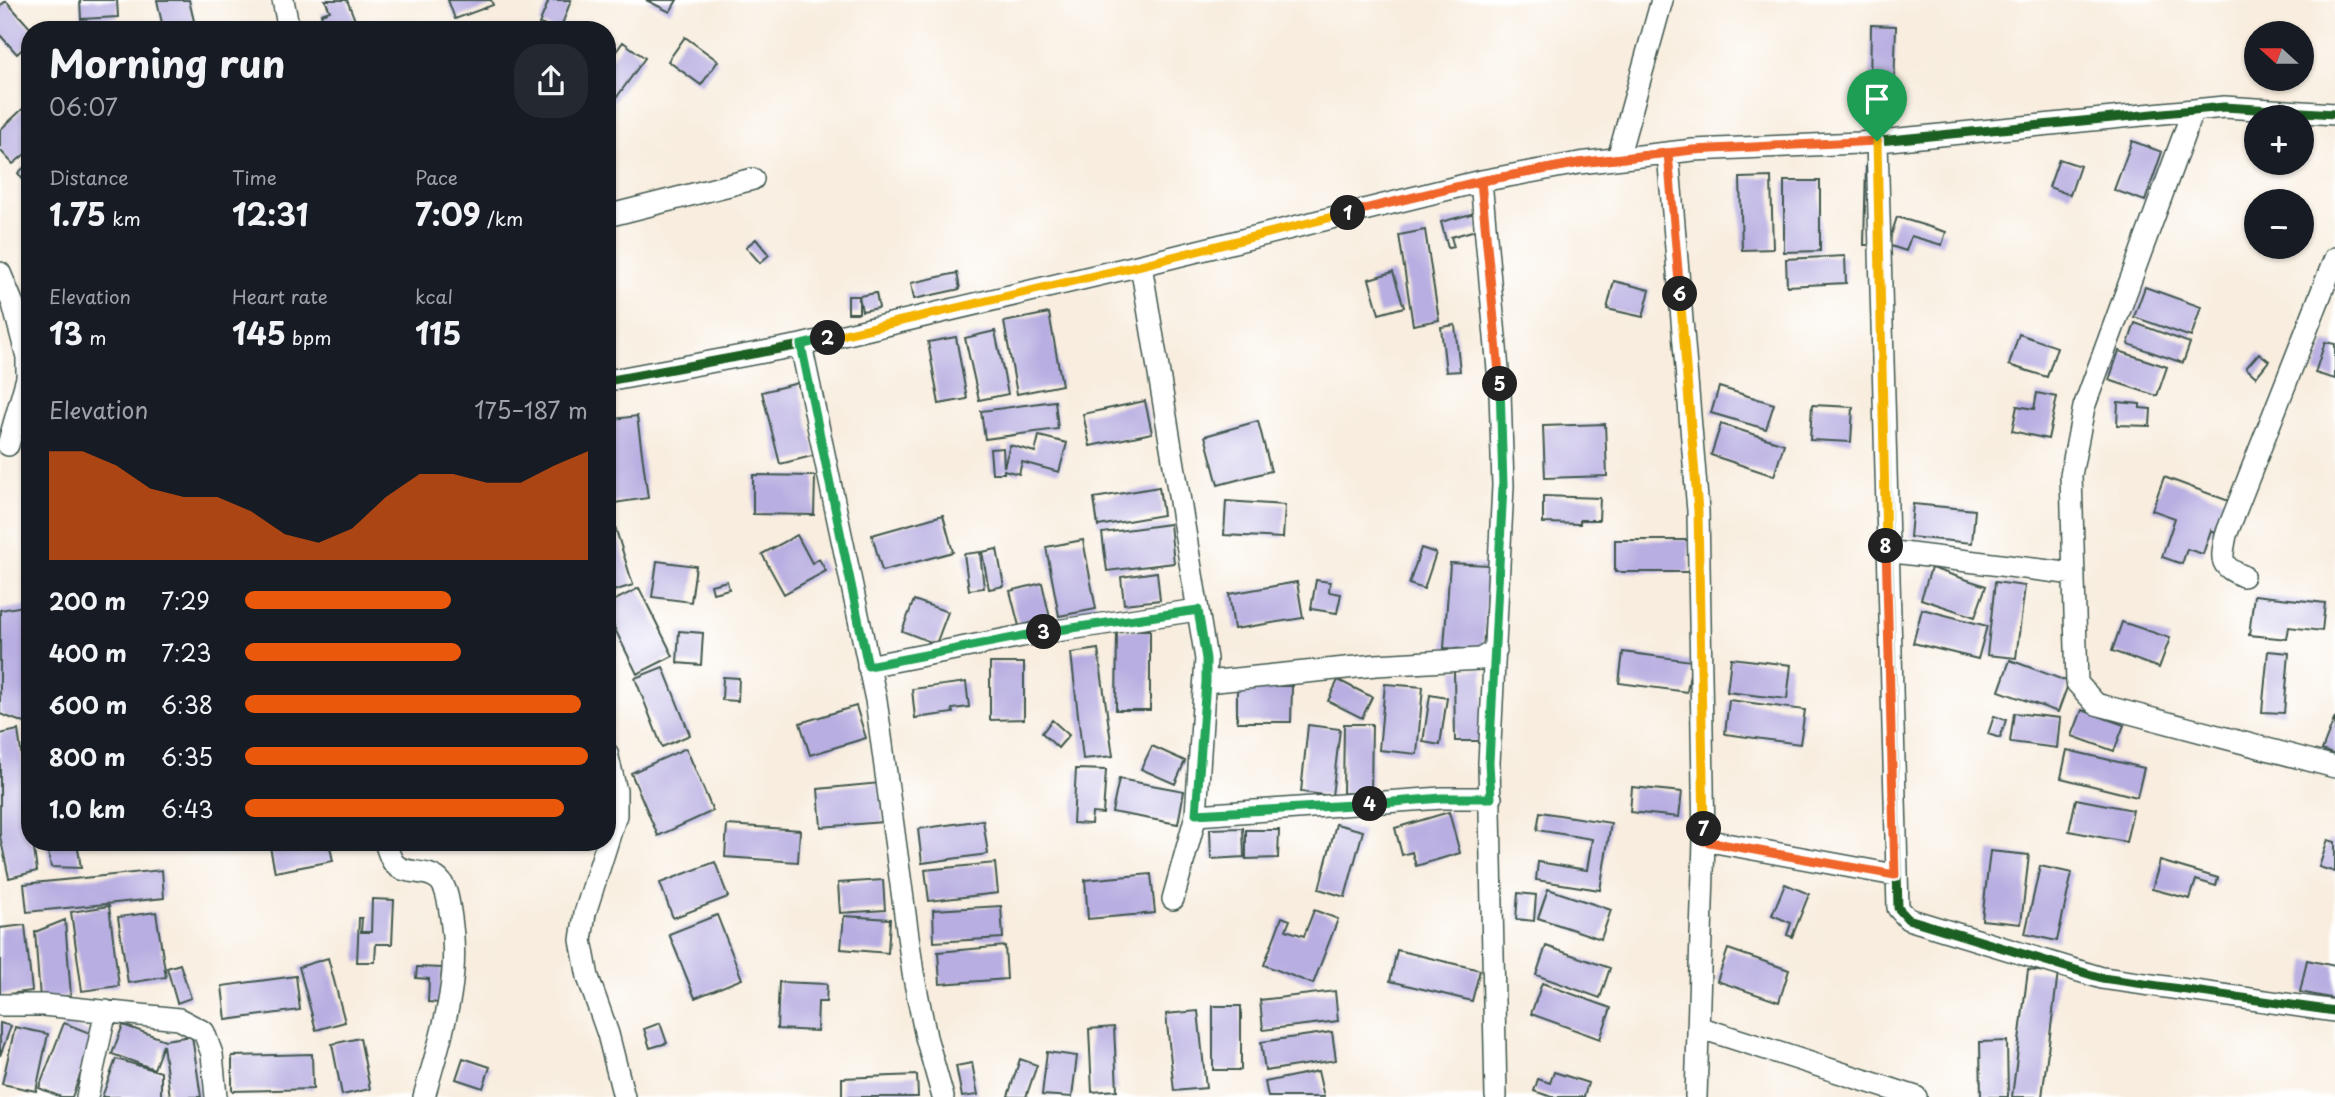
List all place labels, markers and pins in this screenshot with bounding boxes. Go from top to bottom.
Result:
pin [1847,69,1907,141]
pin: 1 [1330,196,1366,230]
pin: 6 [1662,276,1698,312]
pin: 2 [810,320,846,356]
pin: 5 [1482,366,1518,402]
pin: 8 [1868,528,1904,564]
pin: 3 [1026,614,1062,650]
pin: 4 [1352,786,1388,822]
pin: 7 [1686,812,1722,846]

